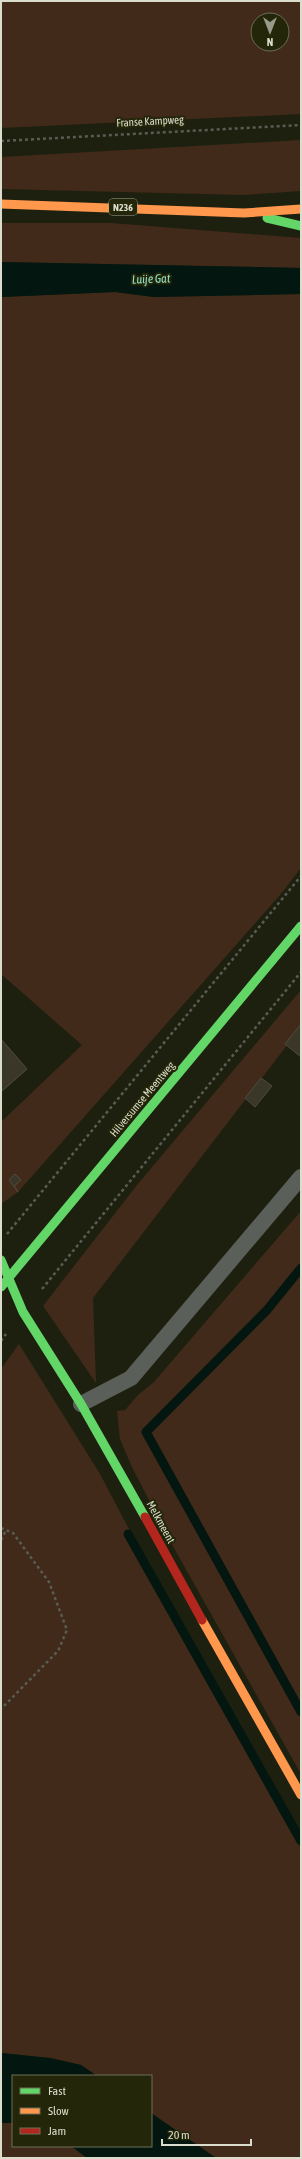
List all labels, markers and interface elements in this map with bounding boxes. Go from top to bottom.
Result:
north arrow [250,12,290,52]
text: N [267,36,273,48]
street label: Franse Kampweg [116,113,184,129]
road number: N236 [109,199,137,215]
water label: Luije Gat [132,271,171,287]
street label: Hilversumse Meentweg [107,1059,177,1139]
street label: Melkmeent [144,1499,178,1545]
legend [12,2075,152,2147]
text: Fast [48,2084,66,2098]
text: Slow [48,2104,69,2118]
scale bar [162,2121,251,2147]
text: Jam [48,2124,66,2138]
text: 20 m [168,2128,190,2142]

